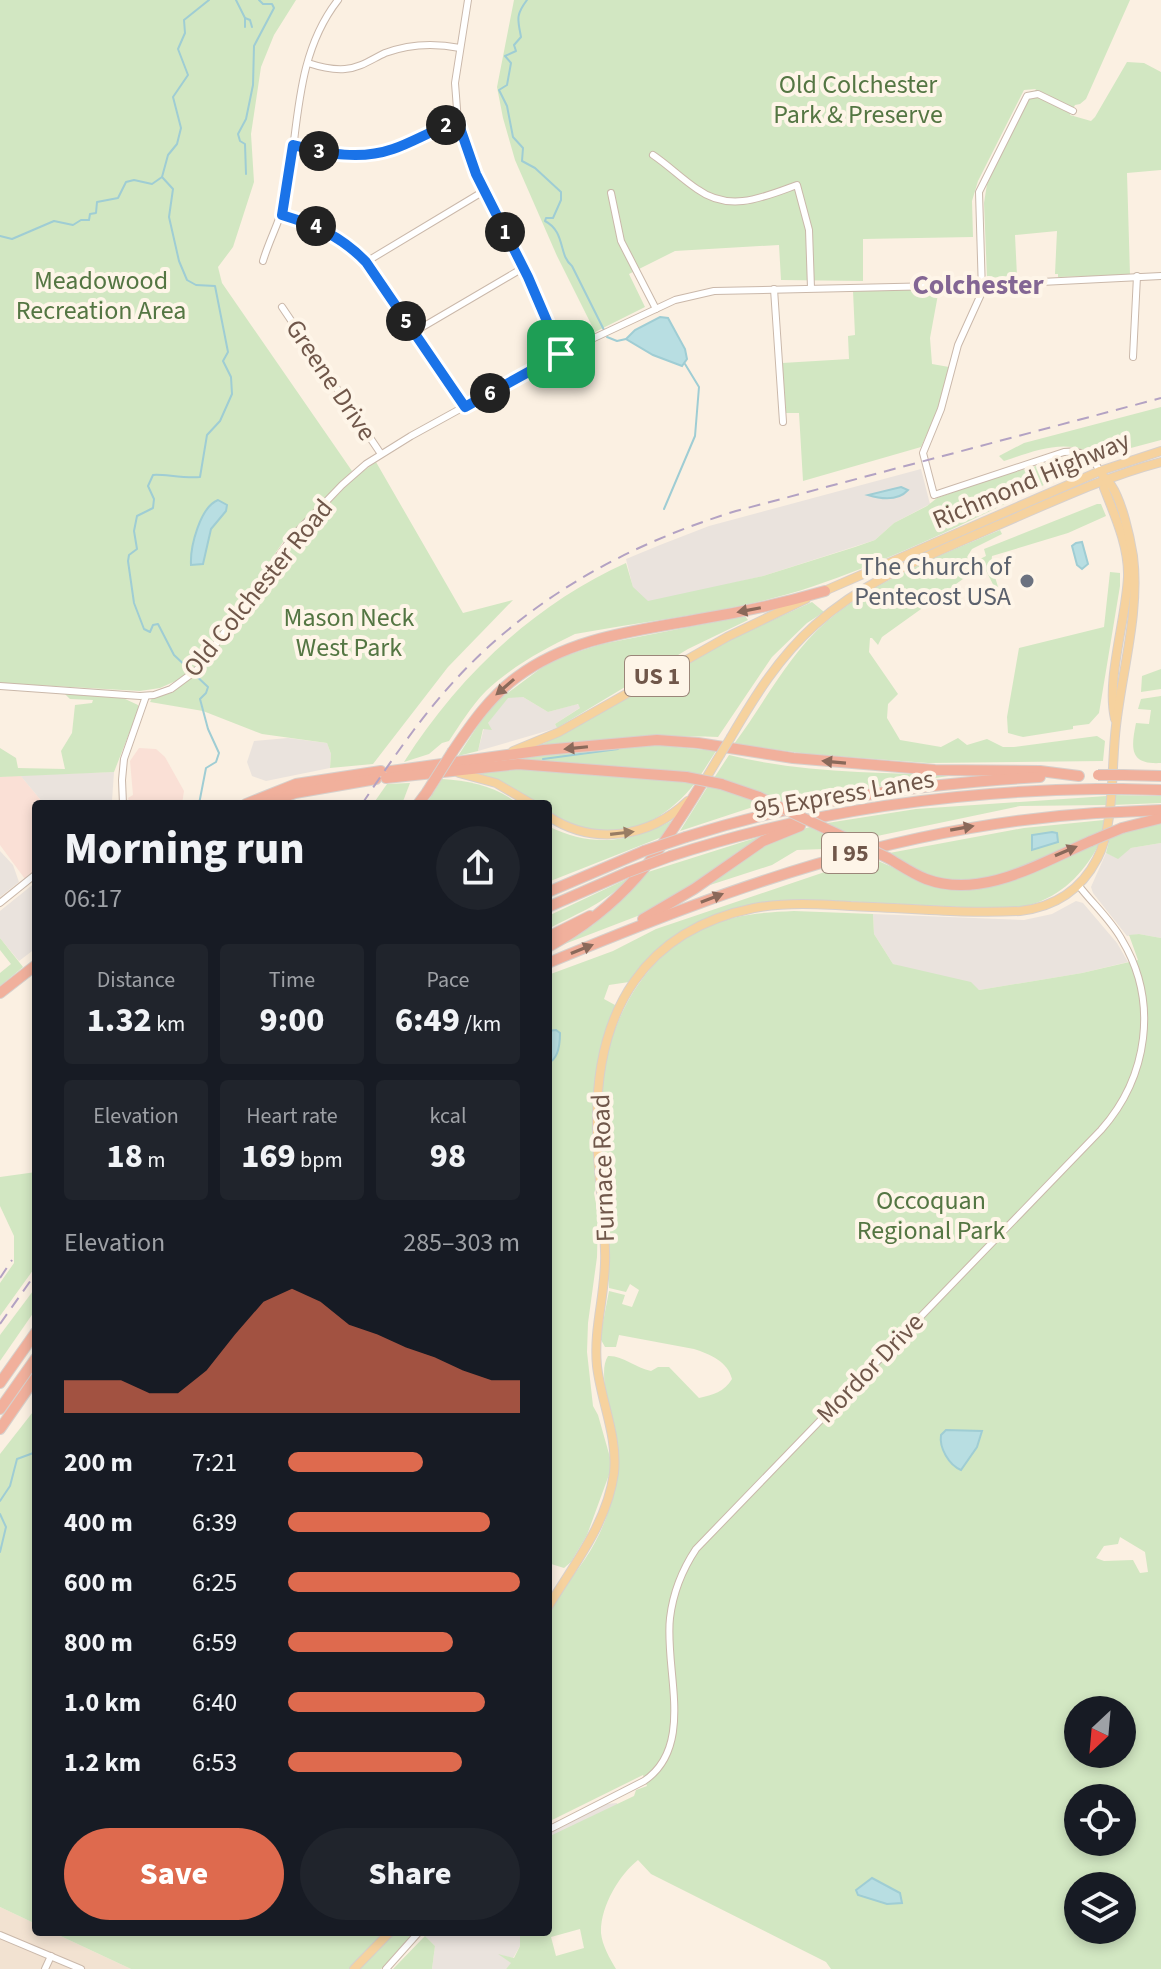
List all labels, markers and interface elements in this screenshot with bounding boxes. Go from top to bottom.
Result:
park label: Old Colchester Park & Preserve [773,66,943,133]
pin: 2 [426,105,466,145]
text: 2 [440,109,452,141]
pin: 3 [299,131,339,171]
text: 3 [313,135,325,167]
pin: 4 [296,206,336,246]
text: 4 [310,210,322,242]
pin: 1 [485,212,525,252]
text: 1 [499,216,511,248]
park label: Meadowood Recreation Area [16,262,186,329]
district label: Colchester [912,265,1044,305]
pin: 5 [386,301,426,341]
text: 5 [400,305,412,337]
street label: Greene Drive [277,312,385,448]
pin [527,320,595,388]
icon: arrive [539,332,583,376]
pin: 6 [470,373,510,413]
text: 6 [484,377,496,409]
street label: Richmond Highway [927,422,1135,538]
street label: Old Colchester Road [174,491,342,685]
place label: The Church of Pentecost USA [854,548,1012,615]
marker: The Church of Pentecost USA [1018,572,1036,590]
park label: Mason Neck West Park [284,599,415,666]
one-way arrow [737,604,762,617]
road number: US 1 [625,656,689,696]
one-way arrow [496,678,516,695]
one-way arrow [563,741,588,754]
one-way arrow [821,755,846,768]
street label: 95 Express Lanes [751,760,937,828]
text: Morning run [64,818,305,881]
one-way arrow [950,822,975,834]
button: share [436,826,520,910]
one-way arrow [610,826,635,839]
road number: I 95 [822,833,878,873]
one-way arrow [1054,845,1078,858]
text: 06:17 [64,880,122,917]
one-way arrow [700,891,724,904]
one-way arrow [570,942,594,955]
text: Distance [97,964,175,996]
text: Time [269,964,315,996]
text: Pace [426,964,470,996]
text: 1.32 [87,996,152,1045]
text: 9:00 [259,996,325,1045]
text: 6:49 [395,996,460,1045]
text: km [152,1008,185,1040]
text: /km [460,1008,501,1040]
street label: Furnace Road [582,1093,624,1243]
text: Elevation [93,1100,179,1132]
text: Heart rate [246,1100,338,1132]
text: kcal [429,1100,467,1132]
text: 18 [107,1132,143,1181]
text: 169 [241,1132,296,1181]
text: 98 [430,1132,466,1181]
text: m [143,1144,165,1176]
text: bpm [296,1144,343,1176]
park label: Occoquan Regional Park [857,1182,1005,1249]
text: Elevation [64,1224,165,1261]
text: 285–303 m [403,1224,520,1261]
street label: Mordor Drive [808,1304,932,1432]
text: 200 m [64,1444,133,1481]
text: 7:21 [192,1444,237,1481]
text: 400 m [64,1504,133,1541]
text: 6:39 [192,1504,237,1541]
text: 600 m [64,1564,133,1601]
text: 6:25 [192,1564,237,1601]
text: 800 m [64,1624,133,1661]
text: 6:59 [192,1624,237,1661]
text: 1.0 km [64,1684,141,1721]
text: 6:40 [192,1684,237,1721]
north arrow [1064,1696,1136,1768]
map controls [1064,1696,1136,1944]
text: 1.2 km [64,1744,141,1781]
text: 6:53 [192,1744,237,1781]
button: locate [1064,1784,1136,1856]
button: Save [64,1828,284,1920]
button: Share [300,1828,520,1920]
button: layers [1064,1872,1136,1944]

